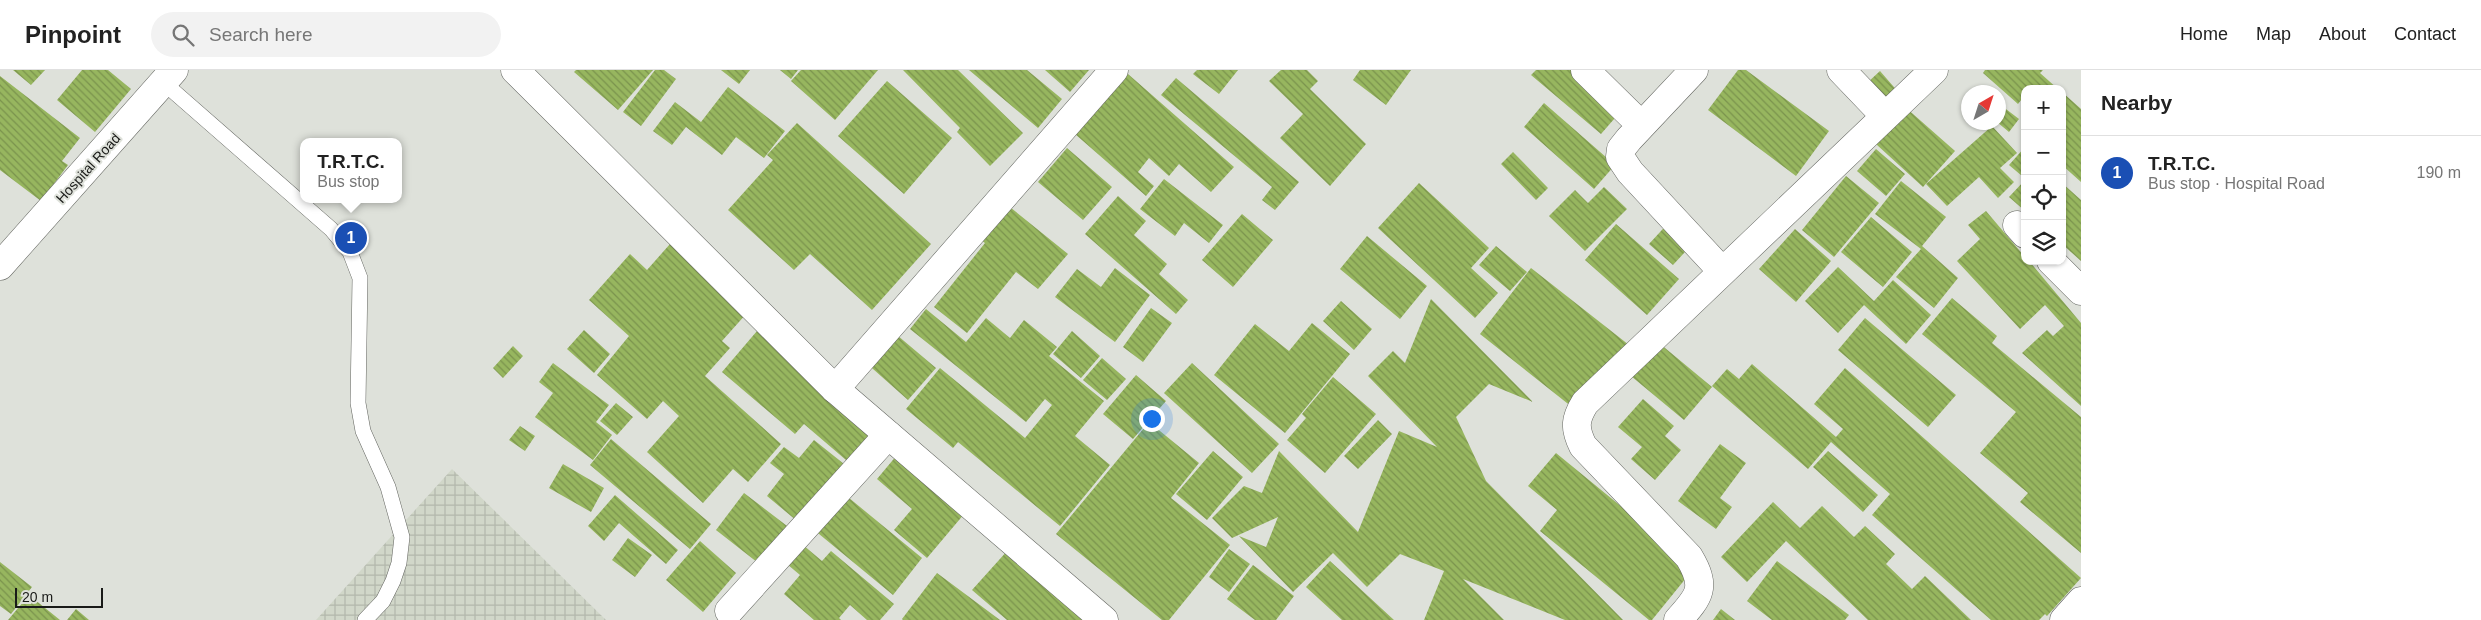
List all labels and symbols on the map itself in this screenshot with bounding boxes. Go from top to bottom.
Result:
north arrow [1961,85,2006,130]
street label: Hospital Road [53,130,123,206]
pin: 1 [335,219,367,257]
your location [1139,406,1165,432]
scale bar [15,585,102,608]

